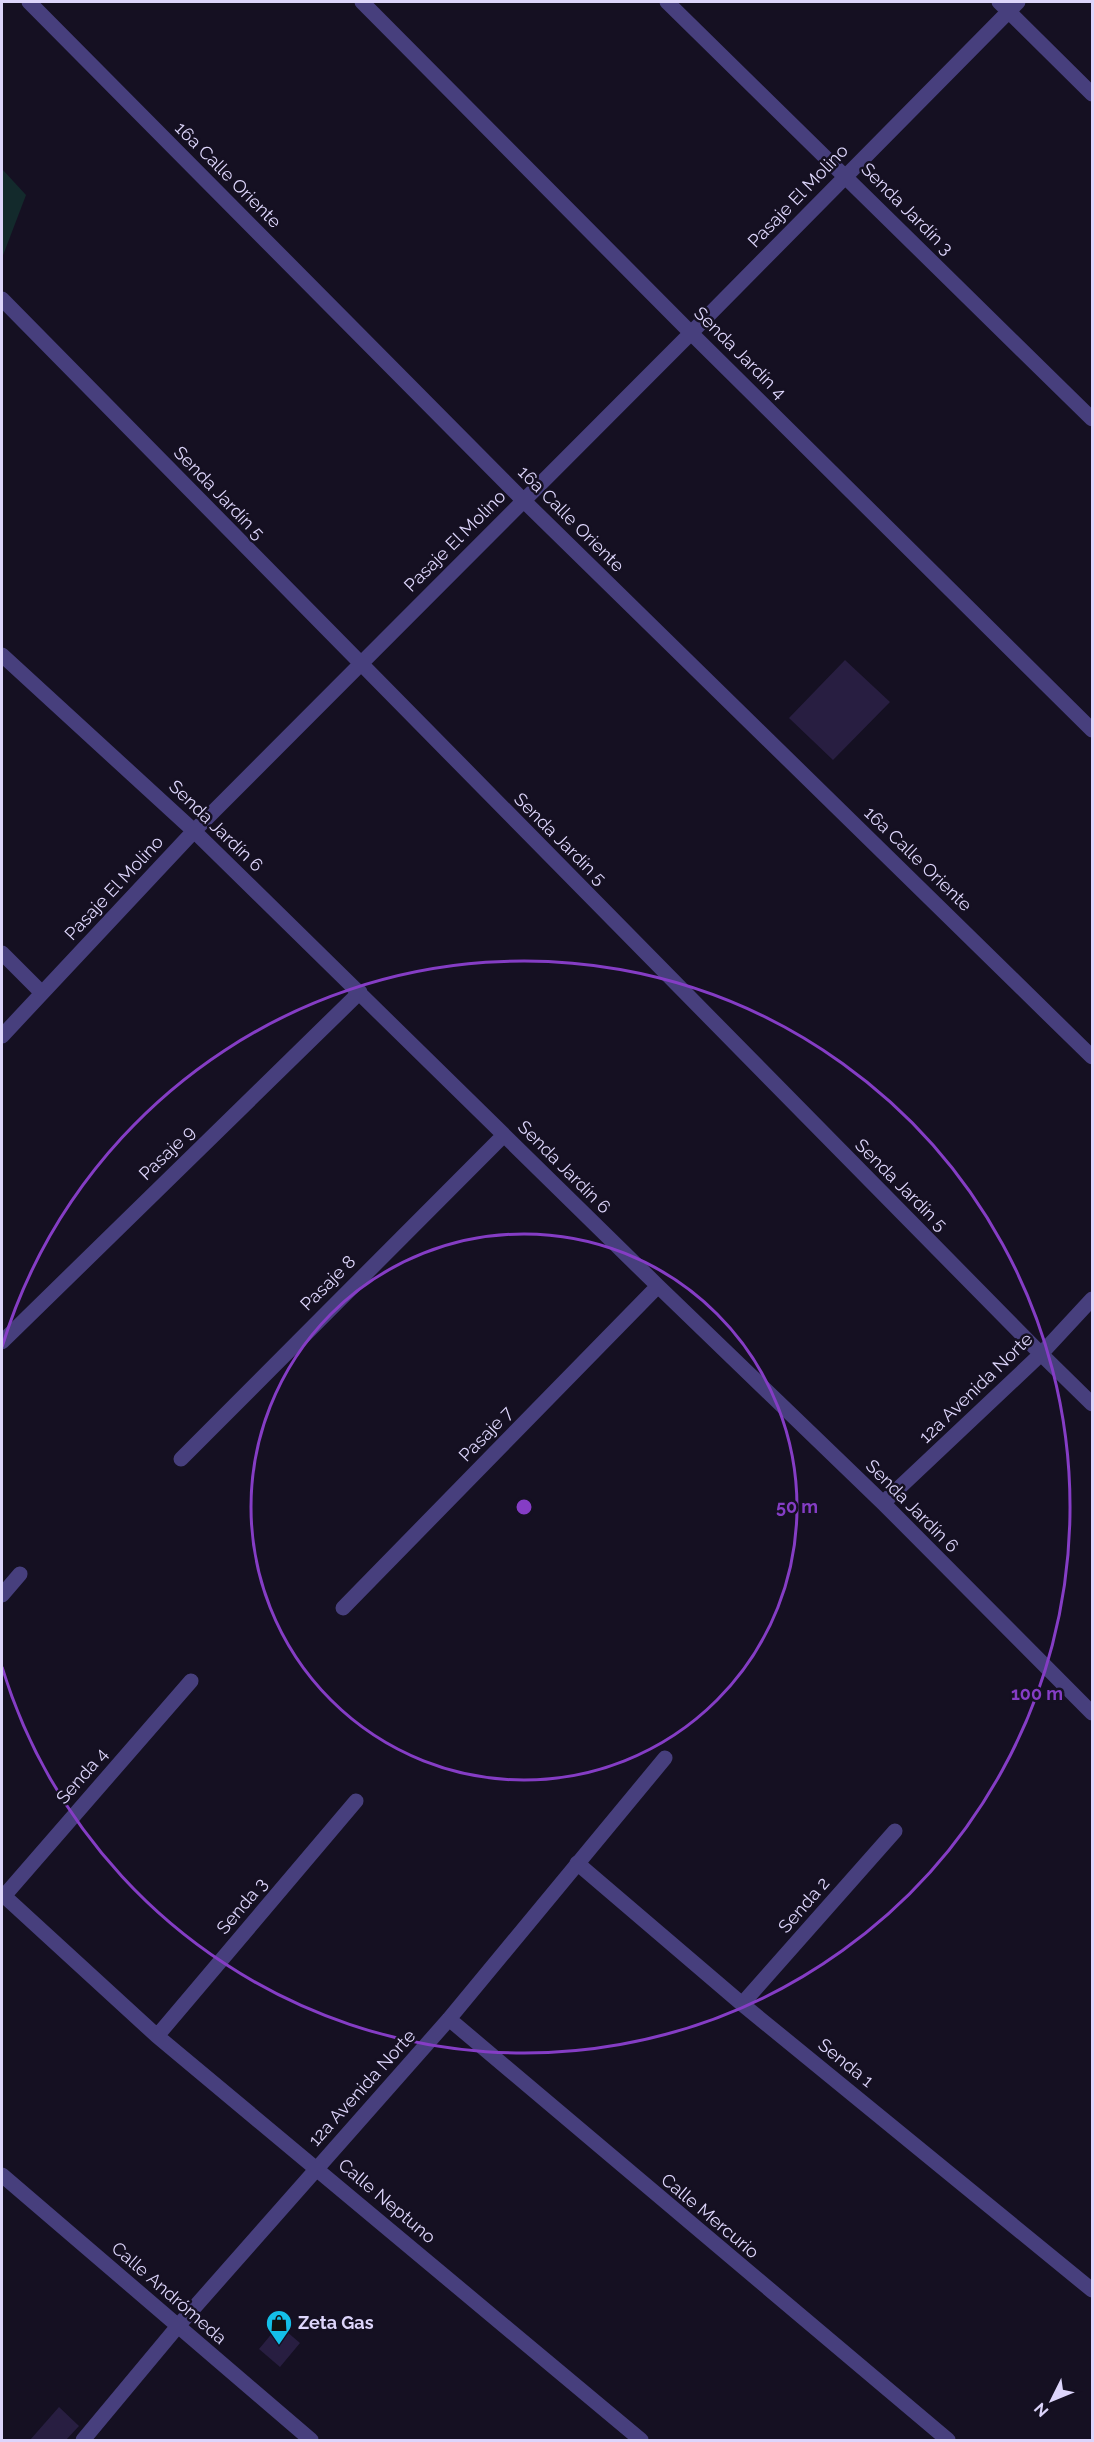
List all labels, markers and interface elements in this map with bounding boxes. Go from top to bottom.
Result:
street label: 16a Calle Oriente [171,117,286,232]
street label: Pasaje El Molino [743,140,852,251]
street label: Senda Jardín 3 [857,158,958,259]
street label: Senda Jardín 4 [690,302,791,403]
street label: Senda Jardín 5 [170,442,269,544]
street label: 16a Calle Oriente [514,461,629,576]
street label: Pasaje El Molino [400,485,510,596]
street label: Senda Jardín 6 [165,776,268,876]
street label: Senda Jardín 5 [510,788,611,889]
street label: 16a Calle Oriente [860,802,977,916]
street label: Pasaje El Molino [60,831,168,944]
street label: Senda Jardín 6 [514,1116,615,1217]
street label: Pasaje 9 [134,1121,199,1184]
street label: Senda Jardín 5 [851,1134,952,1235]
street label: Pasaje 8 [296,1251,360,1315]
street label: 12a Avenida Norte [915,1328,1037,1447]
street label: Pasaje 7 [454,1402,517,1465]
street label: Senda Jardín 6 [862,1455,963,1556]
text: 50 m [776,1496,818,1517]
centre of rings [514,1497,534,1517]
text: 100 m [1011,1683,1063,1704]
street label: Senda 4 [52,1743,112,1808]
street label: Senda 3 [212,1873,271,1938]
street label: Senda 2 [774,1873,834,1937]
street label: 12a Avenida Norte [304,2025,420,2150]
street label: Senda 1 [814,2034,879,2091]
street label: Calle Neptuno [334,2154,440,2248]
street label: Calle Mercurio [657,2169,764,2263]
street label: Calle Andrómeda [108,2237,231,2348]
shop icon: Zeta Gas [264,2308,294,2346]
place label: Zeta Gas [298,2312,374,2333]
north arrow [1022,2370,1082,2430]
text: N [1030,2399,1053,2421]

